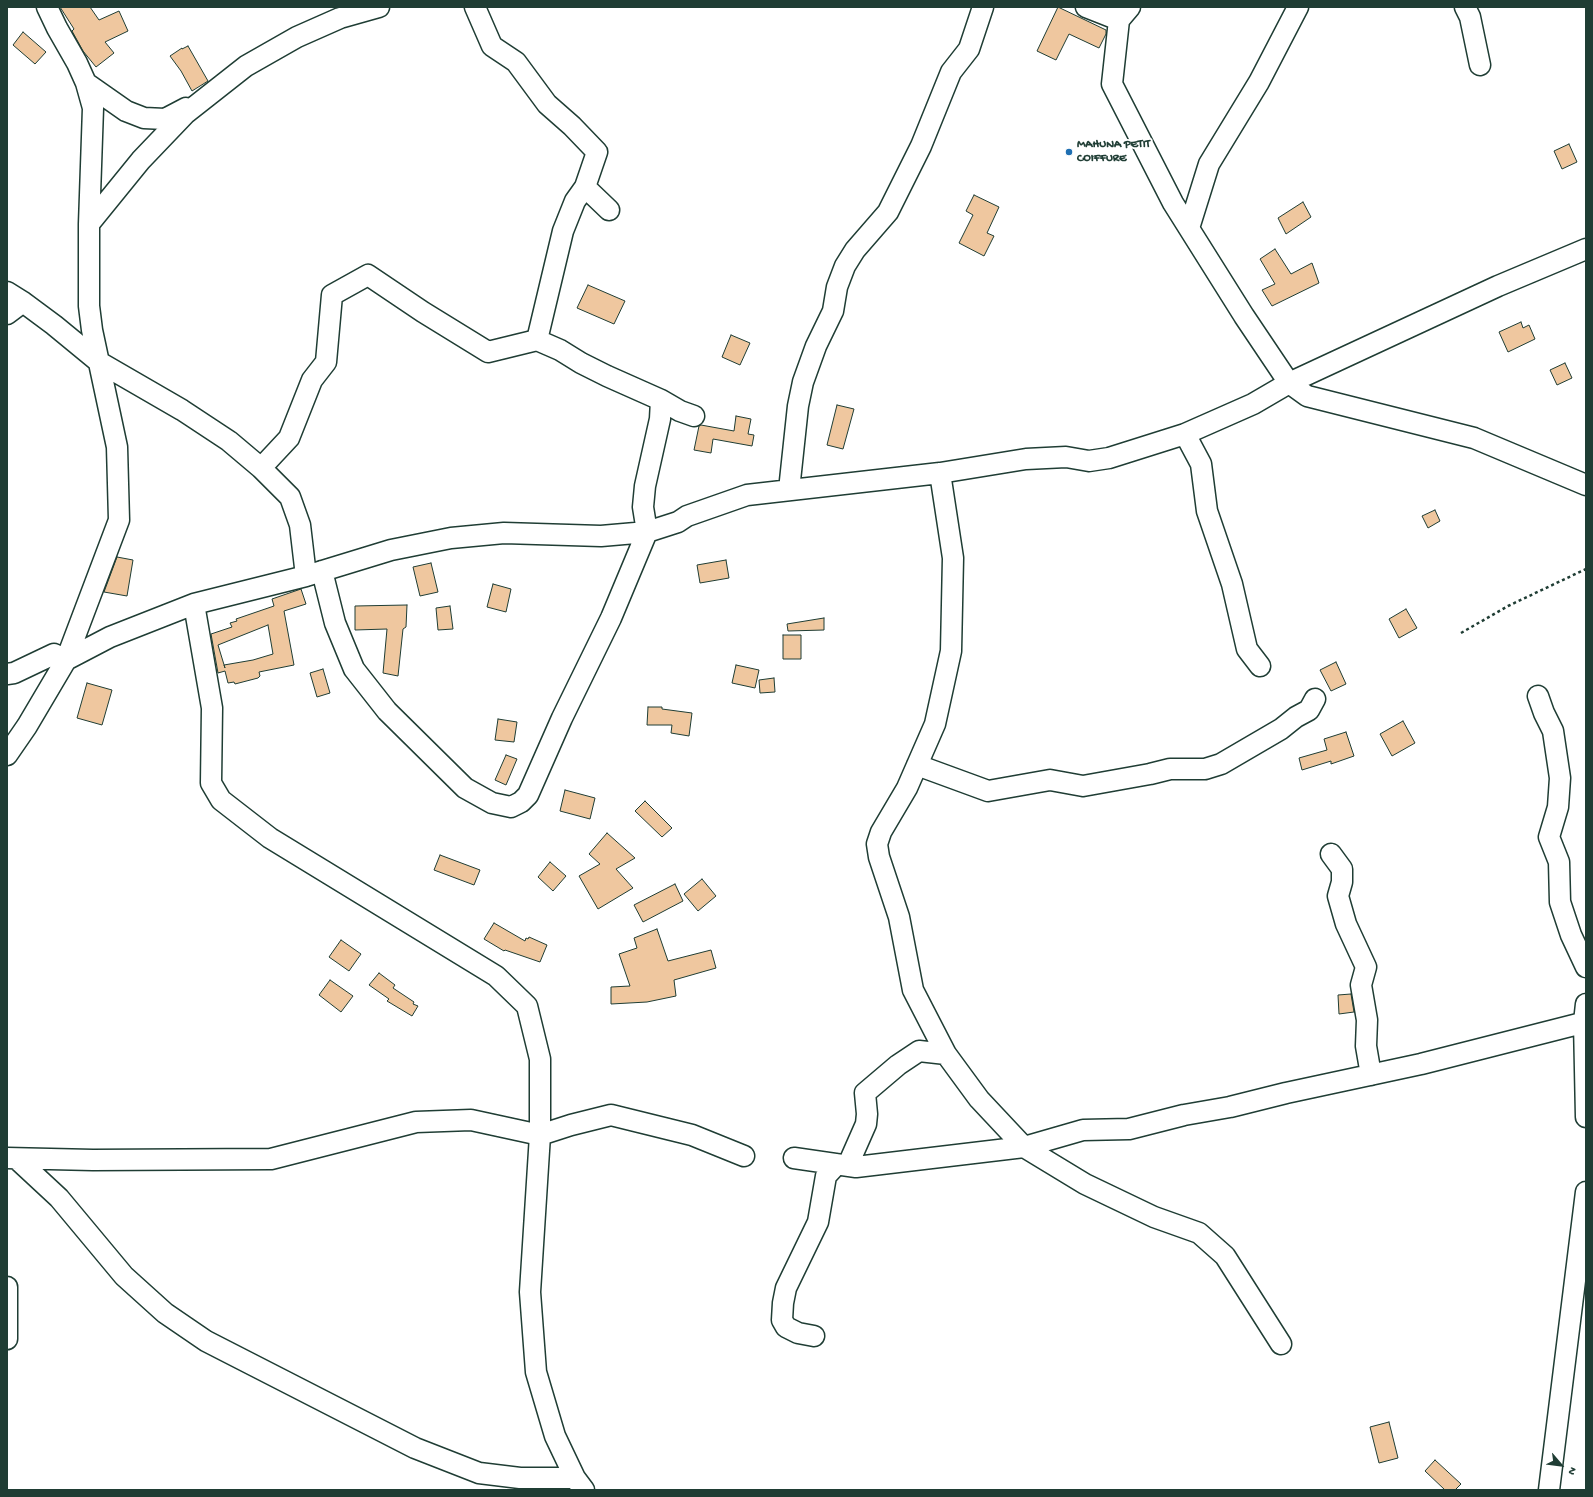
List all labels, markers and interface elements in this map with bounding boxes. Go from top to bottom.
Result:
place label: MAHUNA PETIT COIFFURE [1077,138,1150,166]
marker: MAHUNA PETIT COIFFURE [1064,147,1074,157]
north arrow [1541,1445,1581,1485]
text: N [1565,1465,1579,1477]

